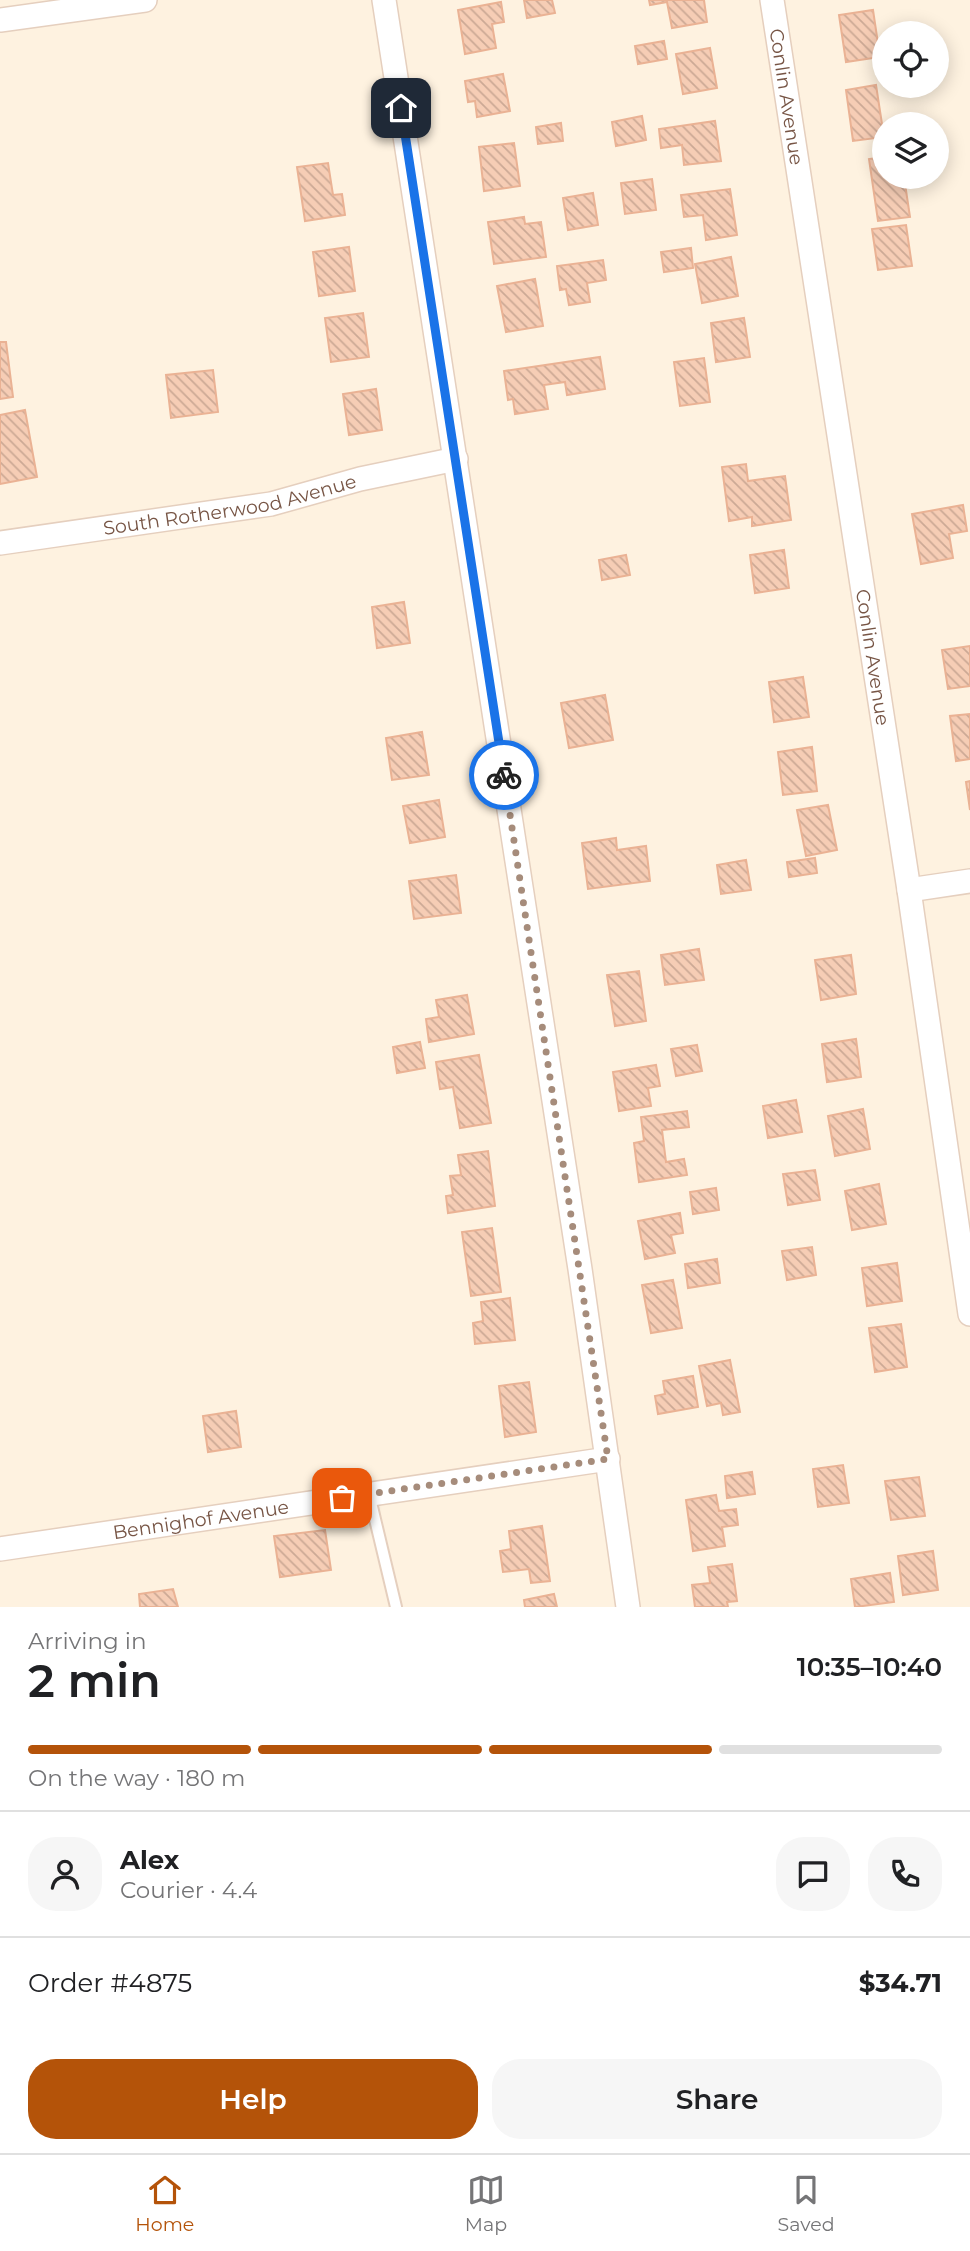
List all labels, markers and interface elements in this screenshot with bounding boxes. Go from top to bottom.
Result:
map controls [872,21,949,189]
button: locate [872,21,949,98]
street label: Conlin Avenue [765,27,809,167]
pin [371,78,431,138]
icon: home [382,89,420,127]
button: layers [872,112,949,189]
street label: South Rotherwood Avenue [102,469,359,540]
street label: Conlin Avenue [851,587,895,727]
courier [469,740,539,810]
icon: bike [485,756,523,794]
pin [312,1468,372,1528]
icon: bag [323,1479,361,1517]
street label: Bennighof Avenue [111,1495,290,1544]
text: Arriving in [28,1627,147,1655]
text: 10:35–10:40 [797,1651,942,1683]
text: 2 min [28,1652,161,1709]
text: On the way · 180 m [28,1764,246,1792]
button: person [28,1837,102,1911]
button: chat [776,1837,850,1911]
button: phone [868,1837,942,1911]
text: Alex [120,1844,179,1876]
text: Courier · 4.4 [120,1876,257,1904]
text: Order #4875 [28,1967,192,1999]
text: $34.71 [859,1967,942,1999]
button: Help [28,2059,478,2139]
button: Share [492,2059,942,2139]
tab: Home [135,2171,194,2236]
tab: Map [465,2171,507,2236]
tab: Saved [778,2171,835,2236]

